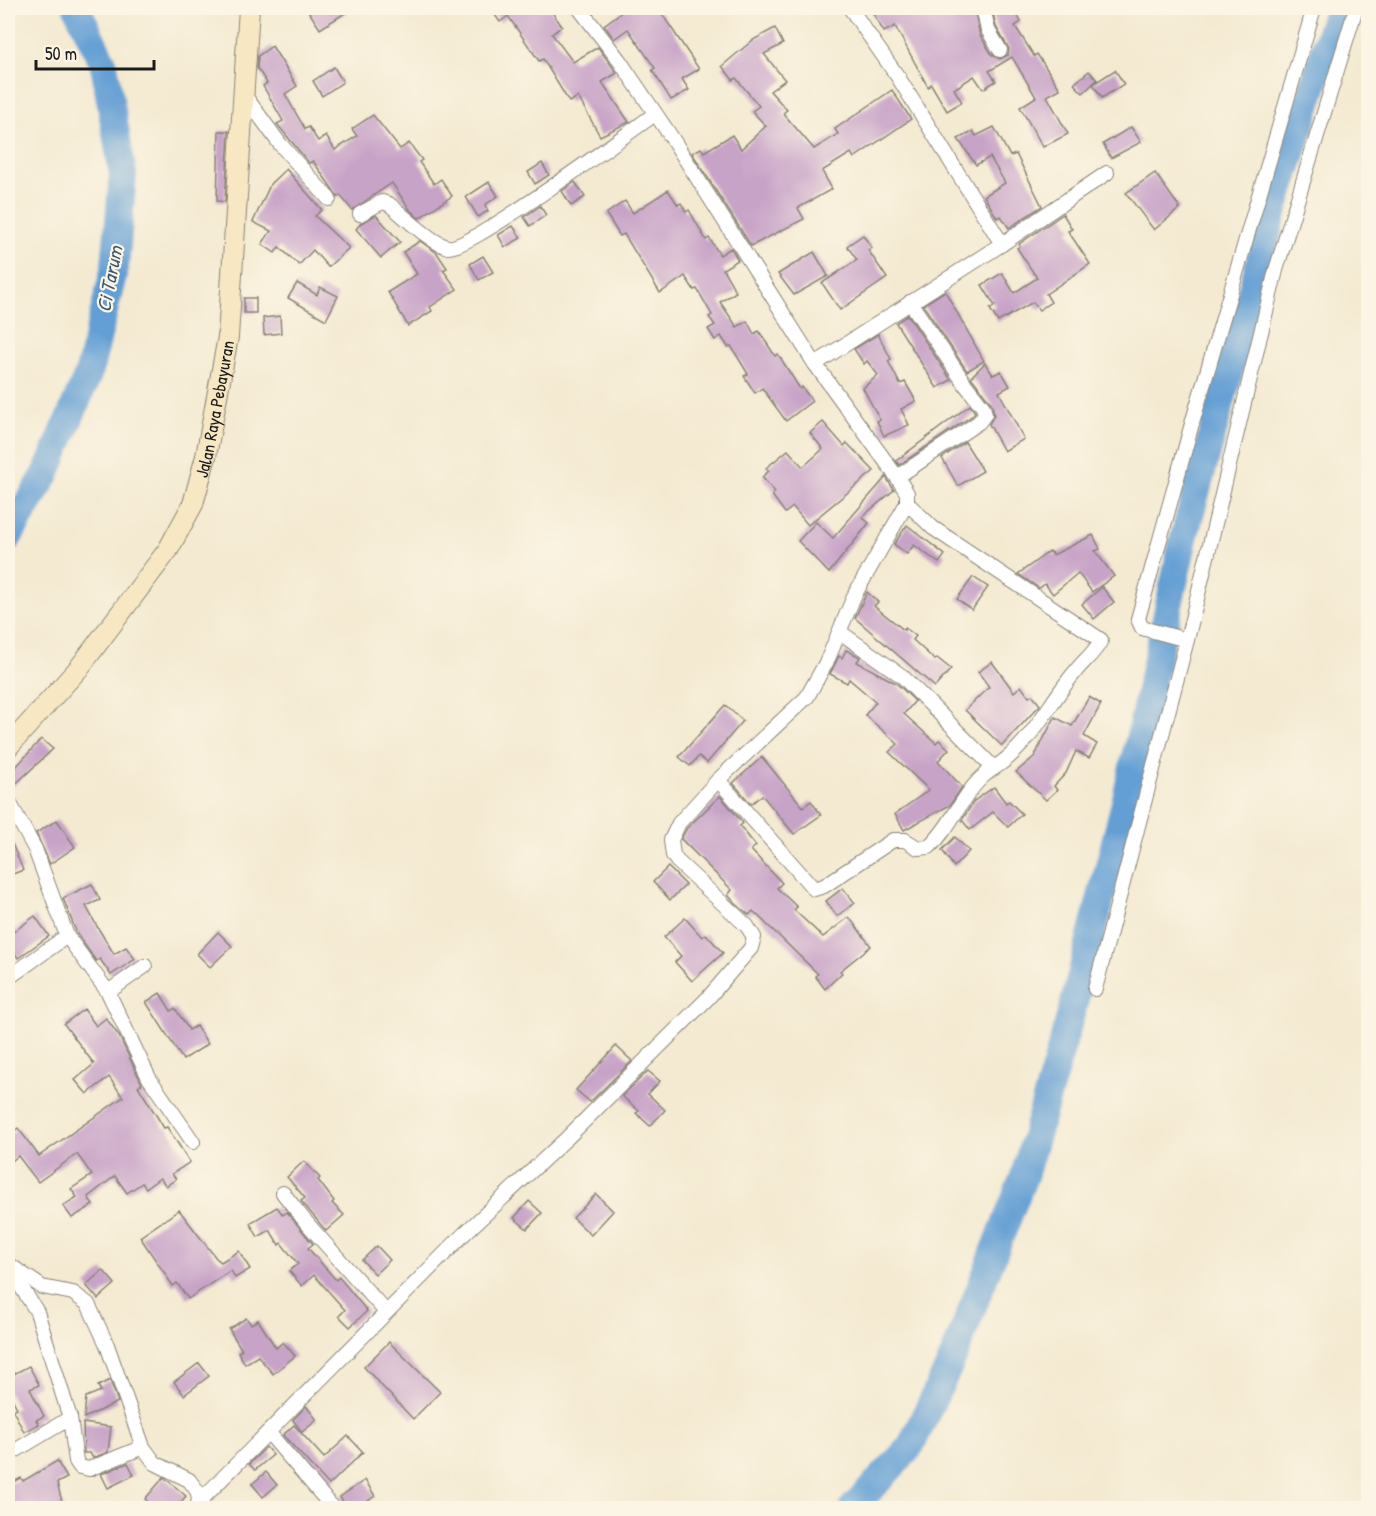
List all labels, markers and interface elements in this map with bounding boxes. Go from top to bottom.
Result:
scale bar [36,33,154,71]
text: 50 m [45,41,77,66]
water label: Ci Tarum [89,242,129,314]
street label: Jalan Raya Pebayuran [188,338,240,480]

